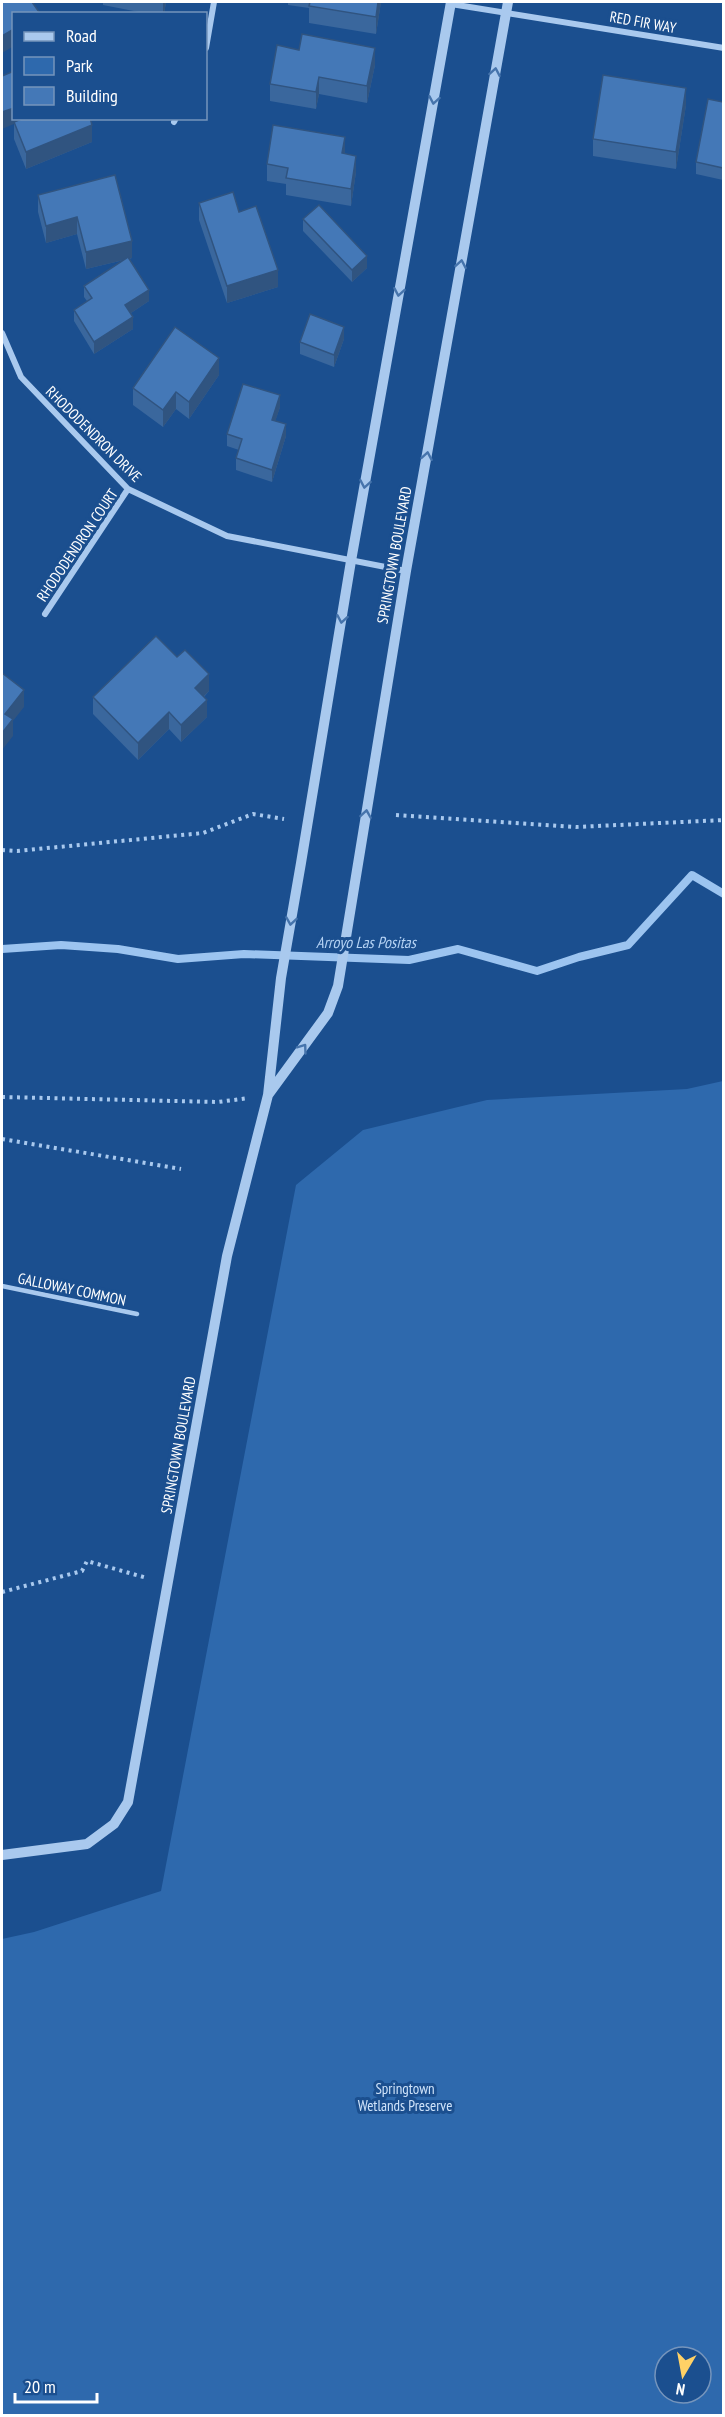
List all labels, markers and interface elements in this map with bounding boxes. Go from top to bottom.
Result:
street label: RED FIR WAY [608,7,678,37]
legend [12,12,207,120]
text: Road [66,24,97,47]
text: Park [66,54,93,77]
one-way arrow [488,67,501,77]
text: Building [66,84,118,107]
one-way arrow [428,95,441,105]
one-way arrow [454,259,467,269]
one-way arrow [394,288,406,297]
street label: RHODODENDRON DRIVE [42,382,146,486]
one-way arrow [420,451,432,461]
one-way arrow [359,479,372,489]
street label: RHODODENDRON COURT [32,485,122,605]
street label: SPRINGTOWN BOULEVARD [373,485,415,625]
one-way arrow [336,614,349,624]
one-way arrow [359,809,371,818]
one-way arrow [285,915,298,925]
water label: Arroyo Las Positas [316,932,417,952]
one-way arrow [295,1044,306,1055]
street label: GALLOWAY COMMON [16,1268,128,1310]
street label: SPRINGTOWN BOULEVARD [157,1375,199,1515]
park label: Springtown Wetlands Preserve [358,2079,452,2115]
north arrow [653,2345,713,2405]
scale bar [15,2366,98,2404]
text: 20 m [24,2375,56,2398]
text: N [674,2379,686,2400]

